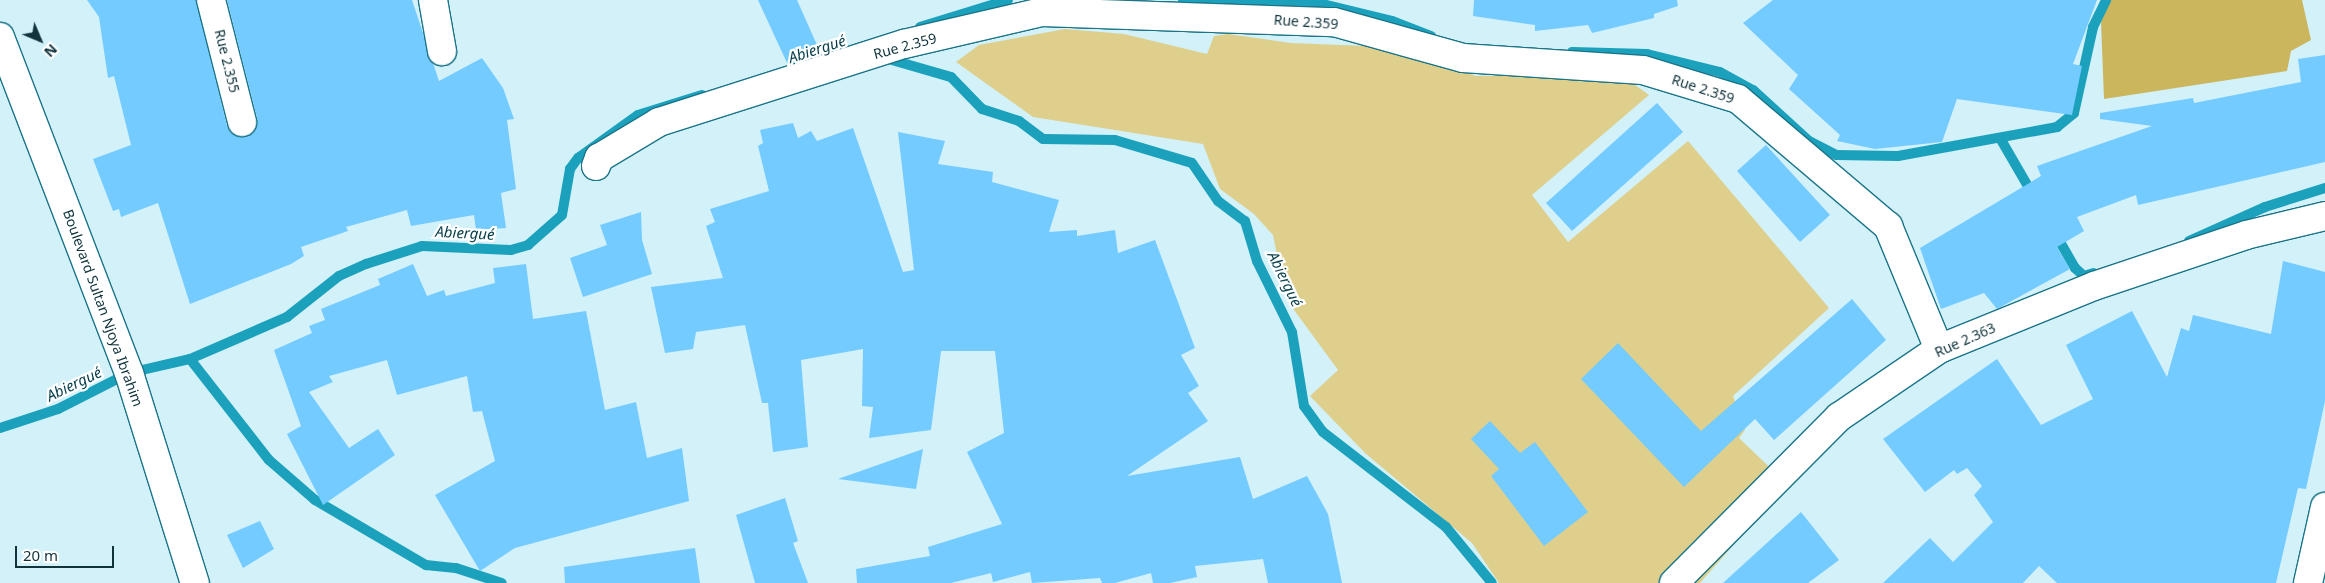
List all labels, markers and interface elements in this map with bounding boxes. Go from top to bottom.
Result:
street label: Rue 2.359 [1273,11,1339,33]
north arrow [15,15,65,65]
street label: Rue 2.355 [211,28,243,94]
street label: Rue 2.359 [872,30,938,62]
water label: Abiergué [786,31,848,67]
text: N [40,40,62,62]
street label: Rue 2.359 [1670,71,1736,107]
street label: Boulevard Sultan Njoya Ibrahim [59,207,147,409]
water label: Abiergué [435,222,495,244]
water label: Abiergué [1264,248,1306,310]
street label: Rue 2.363 [1932,319,1998,361]
water label: Abiergué [43,363,105,405]
scale bar [18,536,116,568]
text: 20 m [23,545,58,565]

